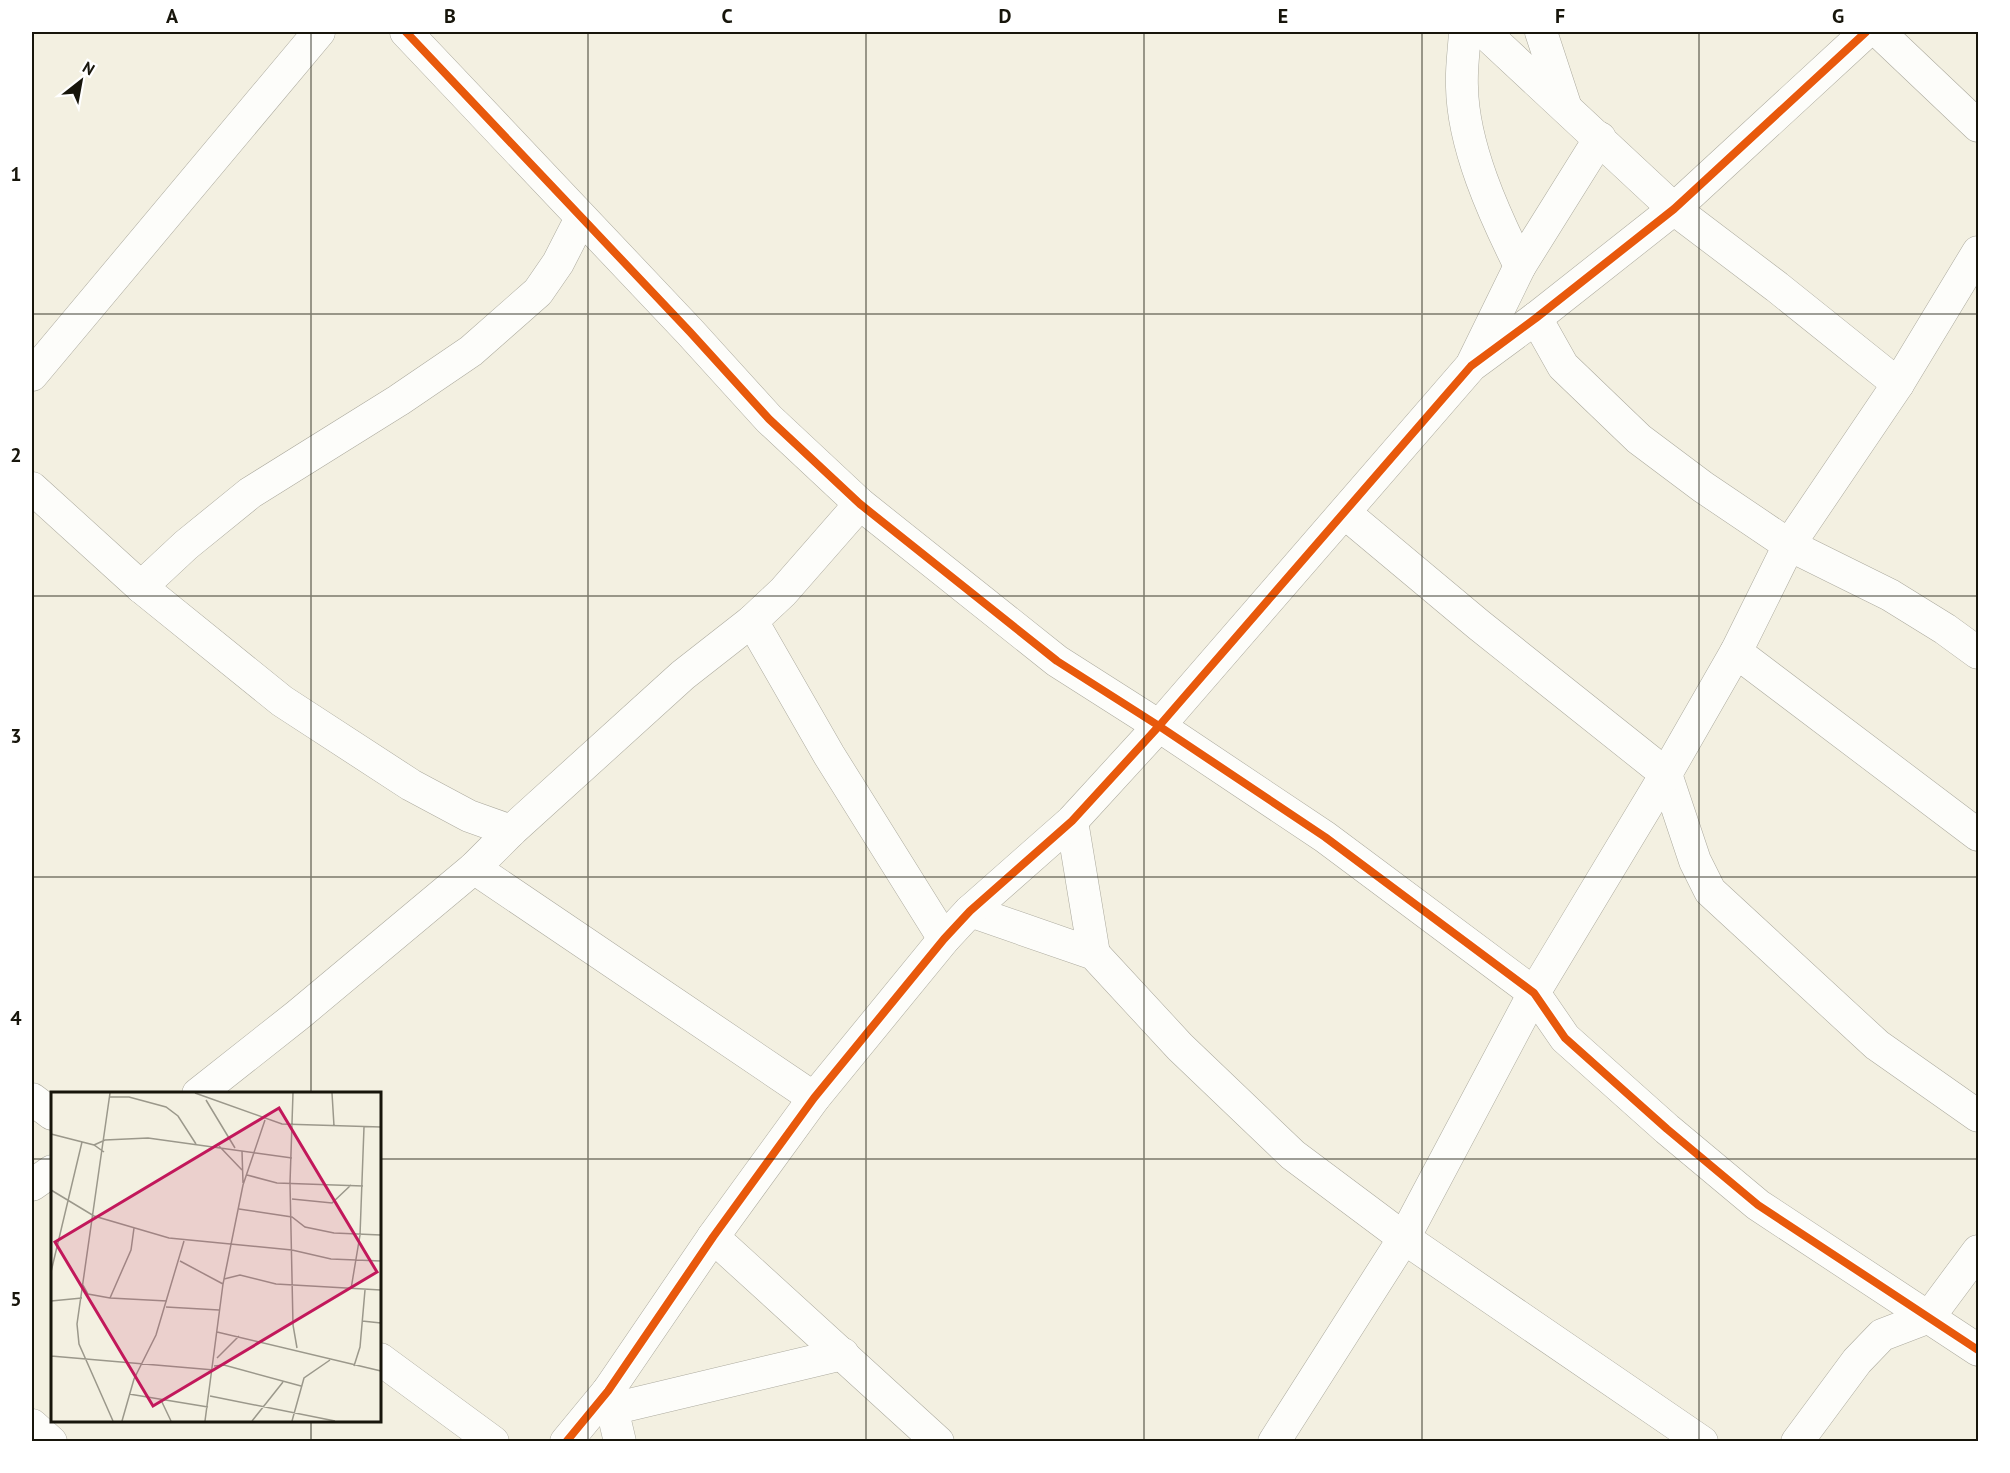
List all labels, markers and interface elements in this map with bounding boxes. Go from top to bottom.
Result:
text: A [166,3,179,29]
text: B [444,3,456,29]
text: C [721,3,733,29]
text: D [999,3,1012,29]
text: E [1278,3,1288,29]
text: F [1555,3,1565,29]
text: G [1832,3,1844,29]
north arrow [51,51,111,111]
text: N [79,57,98,79]
text: 1 [10,161,22,187]
text: 2 [10,442,22,468]
text: 3 [10,723,22,749]
text: 4 [10,1005,22,1031]
inset map [51,1092,381,1422]
text: 5 [10,1286,22,1312]

